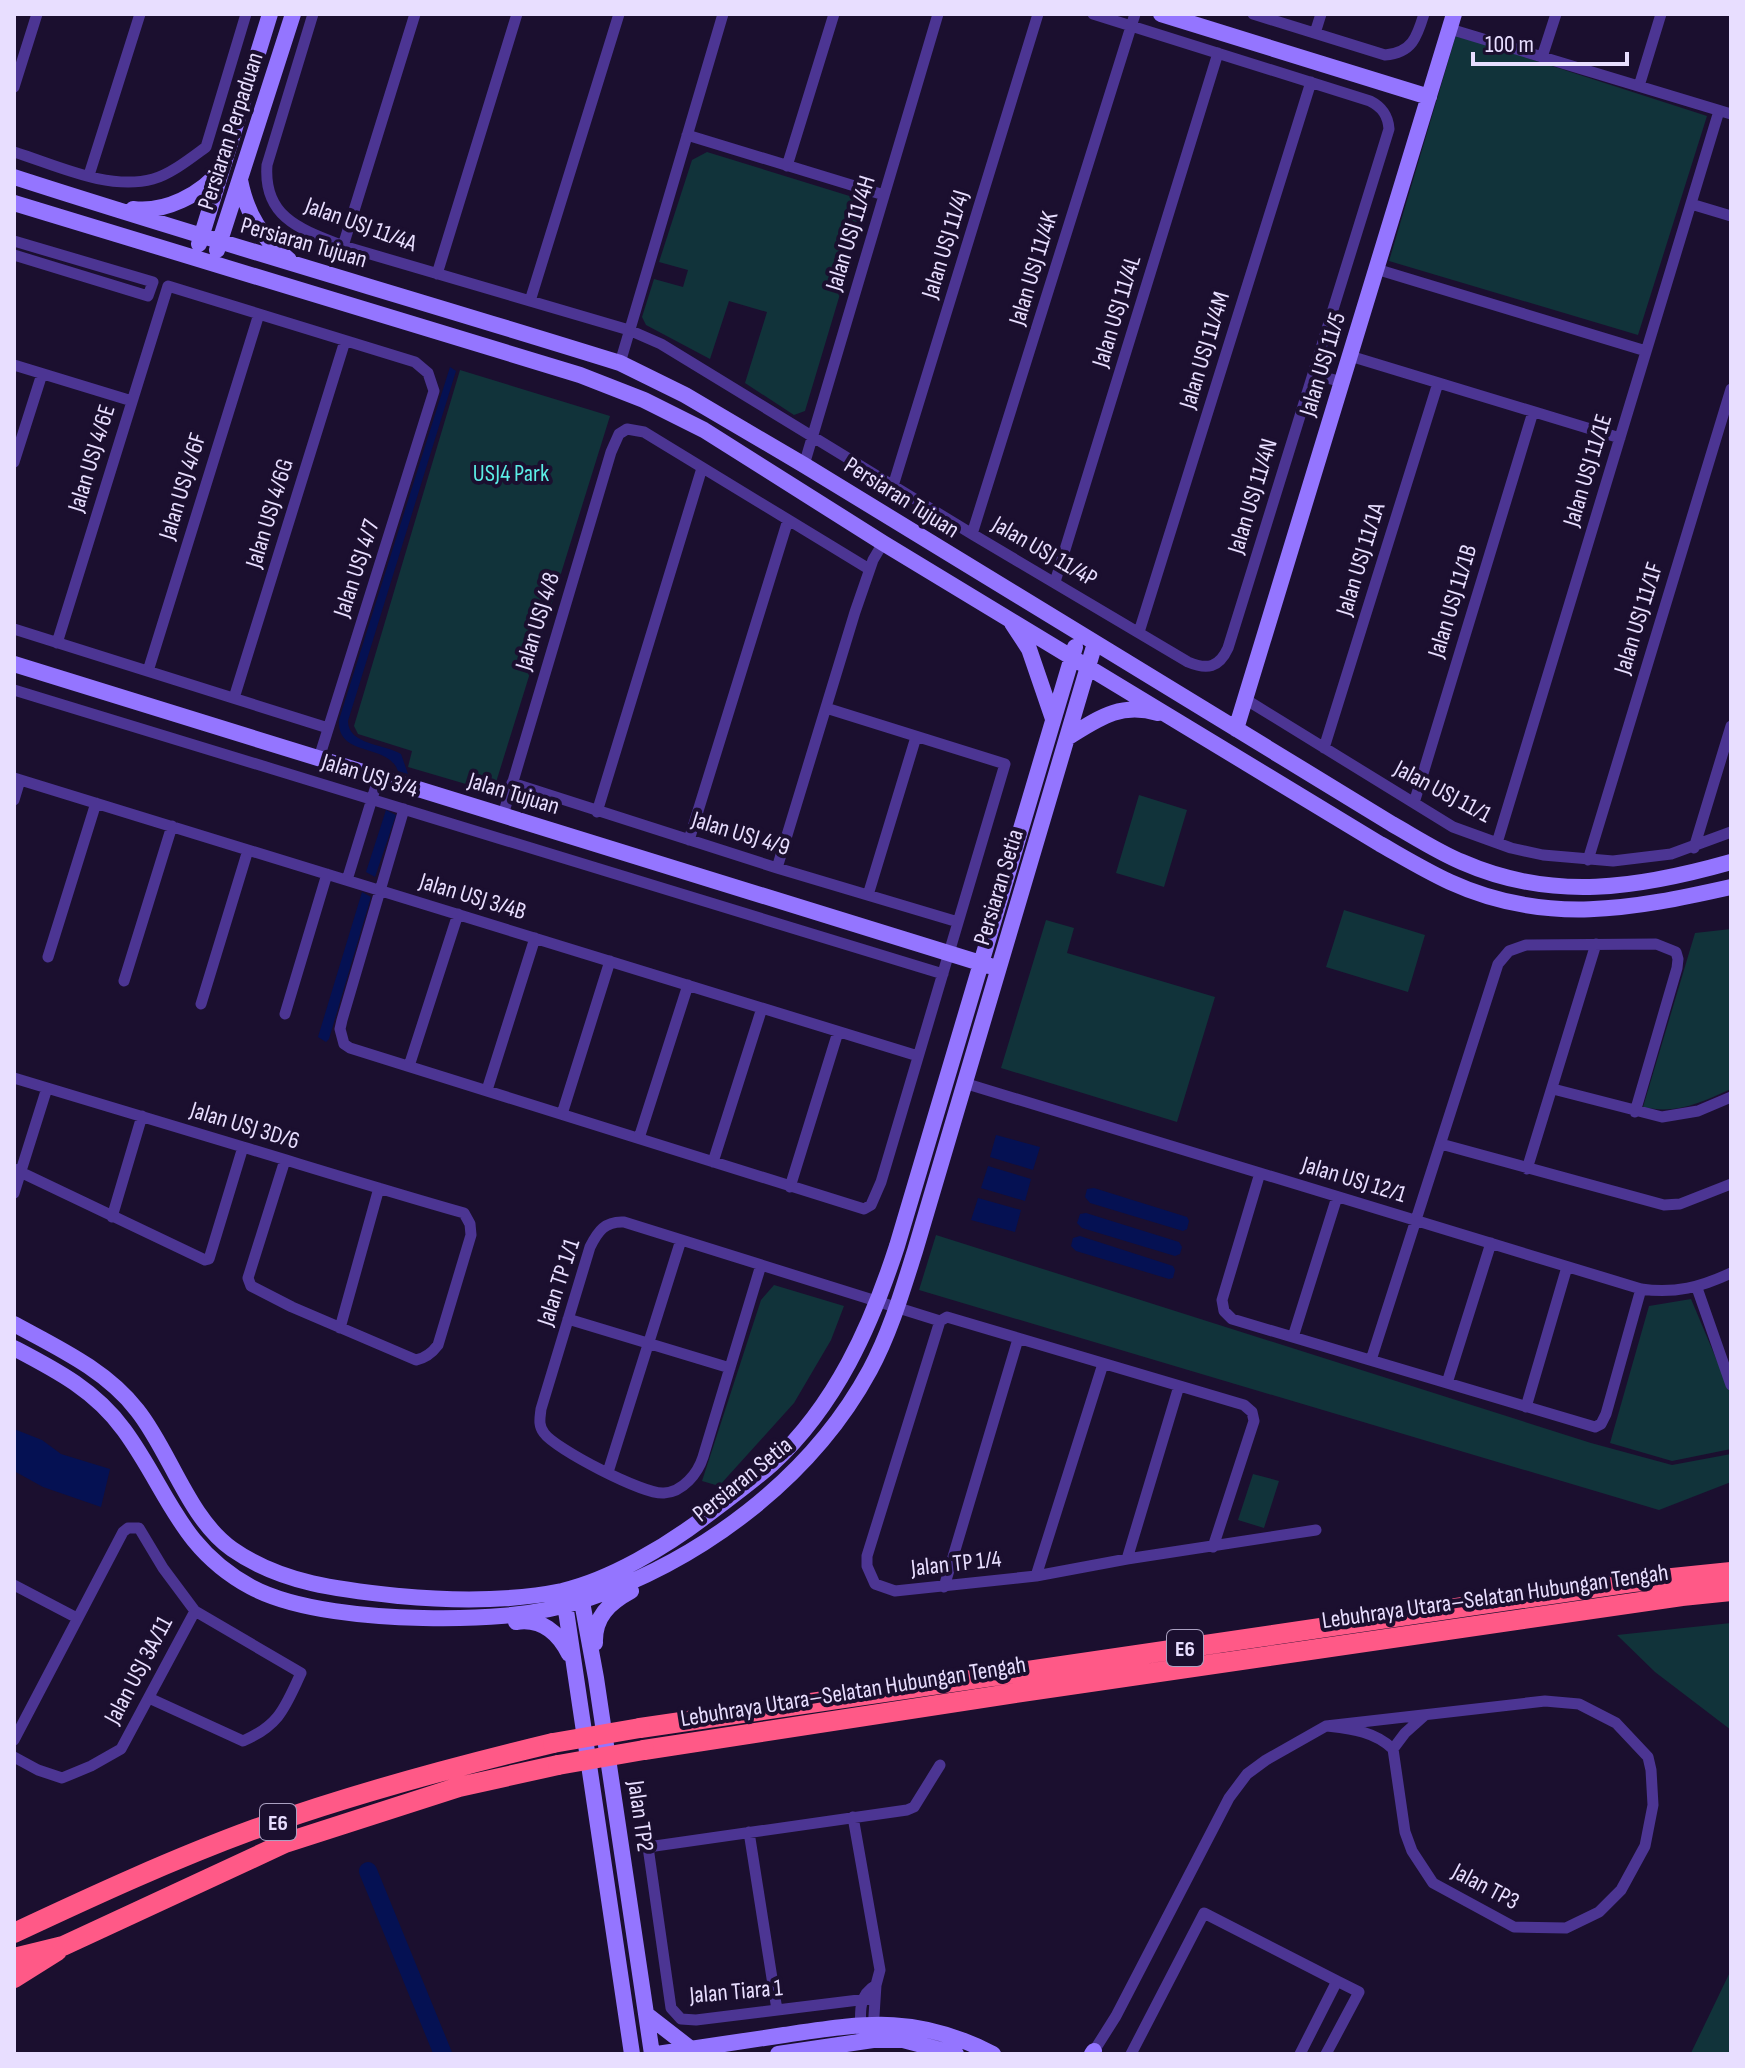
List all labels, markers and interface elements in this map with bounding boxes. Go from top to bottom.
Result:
scale bar [1473,16,1627,66]
text: 100 m [1485,30,1534,59]
street label: Persiaran Perpaduan [191,49,270,214]
street label: Jalan USJ 11/4H [819,172,882,295]
street label: Jalan USJ 11/4J [915,187,976,303]
street label: Jalan USJ 11/4A [300,191,421,258]
street label: Jalan USJ 11/4K [1002,208,1065,329]
street label: Persiaran Tujuan [237,211,371,274]
street label: Jalan USJ 11/4L [1085,252,1147,372]
street label: Jalan USJ 11/4M [1173,288,1236,413]
street label: Jalan USJ 11/5 [1293,309,1352,420]
street label: Jalan USJ 4/6E [61,401,122,516]
street label: Jalan USJ 11/1E [1556,411,1618,531]
street label: Jalan USJ 4/6F [152,429,212,544]
street label: Jalan USJ 11/4N [1221,435,1284,558]
street label: Persiaran Tujuan [839,451,965,544]
street label: Jalan USJ 4/6G [239,455,300,572]
park label: USJ4 Park [473,459,549,488]
street label: Jalan USJ 11/1A [1329,499,1392,620]
street label: Jalan USJ 11/4P [986,509,1103,593]
street label: Jalan USJ 4/7 [327,515,386,622]
street label: Jalan USJ 11/1B [1421,541,1483,662]
street label: Jalan USJ 11/1F [1607,559,1669,678]
street label: Jalan USJ 4/8 [509,569,566,674]
street label: Jalan USJ 3/4 [317,747,422,804]
street label: Jalan USJ 11/1 [1388,753,1497,829]
street label: Jalan Tujuan [464,766,563,821]
street label: Jalan USJ 4/9 [687,805,793,862]
street label: Persiaran Setia [967,826,1030,948]
street label: Jalan USJ 3/4B [415,866,530,926]
street label: Jalan USJ 3D/6 [186,1095,303,1156]
street label: Jalan USJ 12/1 [1297,1150,1410,1209]
street label: Jalan TP 1/1 [530,1234,586,1330]
street label: Persiaran Setia [687,1431,798,1528]
street label: Jalan TP 1/4 [908,1544,1003,1583]
street label: Lebuhraya Utara–Selatan Hubungan Tengah [1320,1558,1670,1635]
street label: Jalan USJ 3A/11 [97,1611,179,1730]
road number: E6 [1167,1630,1203,1666]
street label: Lebuhraya Utara–Selatan Hubungan Tengah [678,1650,1028,1733]
street label: Jalan TP2 [621,1778,660,1854]
road number: E6 [260,1804,296,1840]
street label: Jalan TP3 [1446,1856,1524,1916]
street label: Jalan Tiara 1 [687,1973,784,2010]

